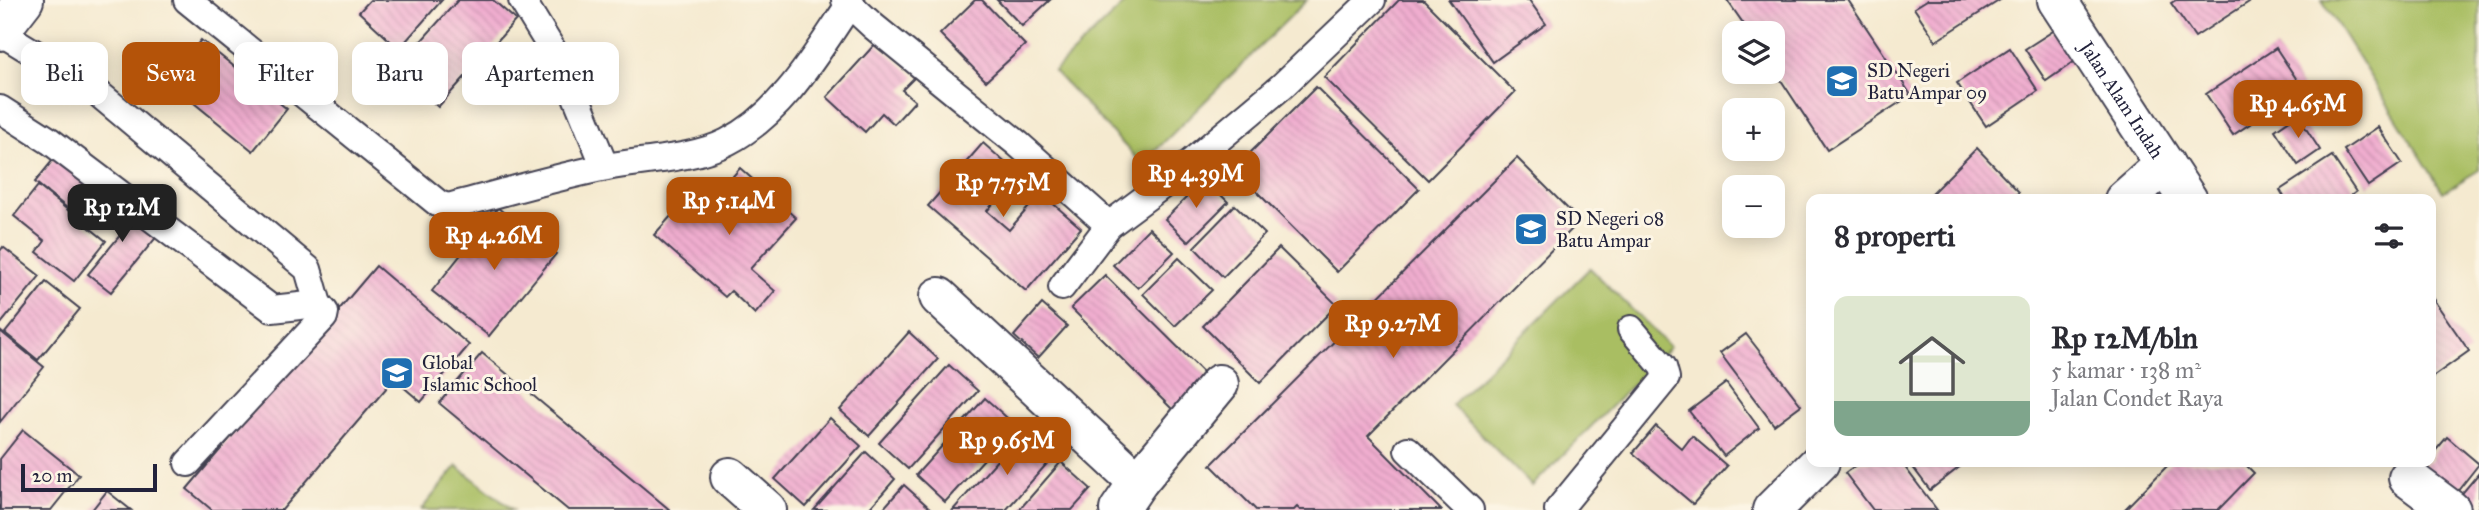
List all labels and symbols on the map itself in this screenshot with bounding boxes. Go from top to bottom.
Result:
street label: Jalan Alam Indah [2074,35,2169,163]
place label: SD Negeri Batu Ampar 09 [1867,59,1987,104]
school or university icon: SD Negeri Batu Ampar 09 [1823,62,1861,100]
pin: Rp 4.65M [2226,80,2370,140]
pin: Rp 4.39M [1124,150,1268,210]
pin: Rp 7.75M [931,160,1075,219]
pin: Rp 5.14M [657,177,801,237]
pin: Rp 12M [65,184,179,244]
place label: SD Negeri 08 Batu Ampar [1556,207,1664,252]
school or university icon: SD Negeri 08 Batu Ampar [1512,210,1550,248]
pin: Rp 4.26M [422,212,566,272]
pin: Rp 9.27M [1321,300,1465,360]
place label: Global Islamic School [422,351,538,396]
school or university icon: Global Islamic School [378,354,416,392]
pin: Rp 9.65M [935,418,1079,477]
scale bar [21,461,158,493]

